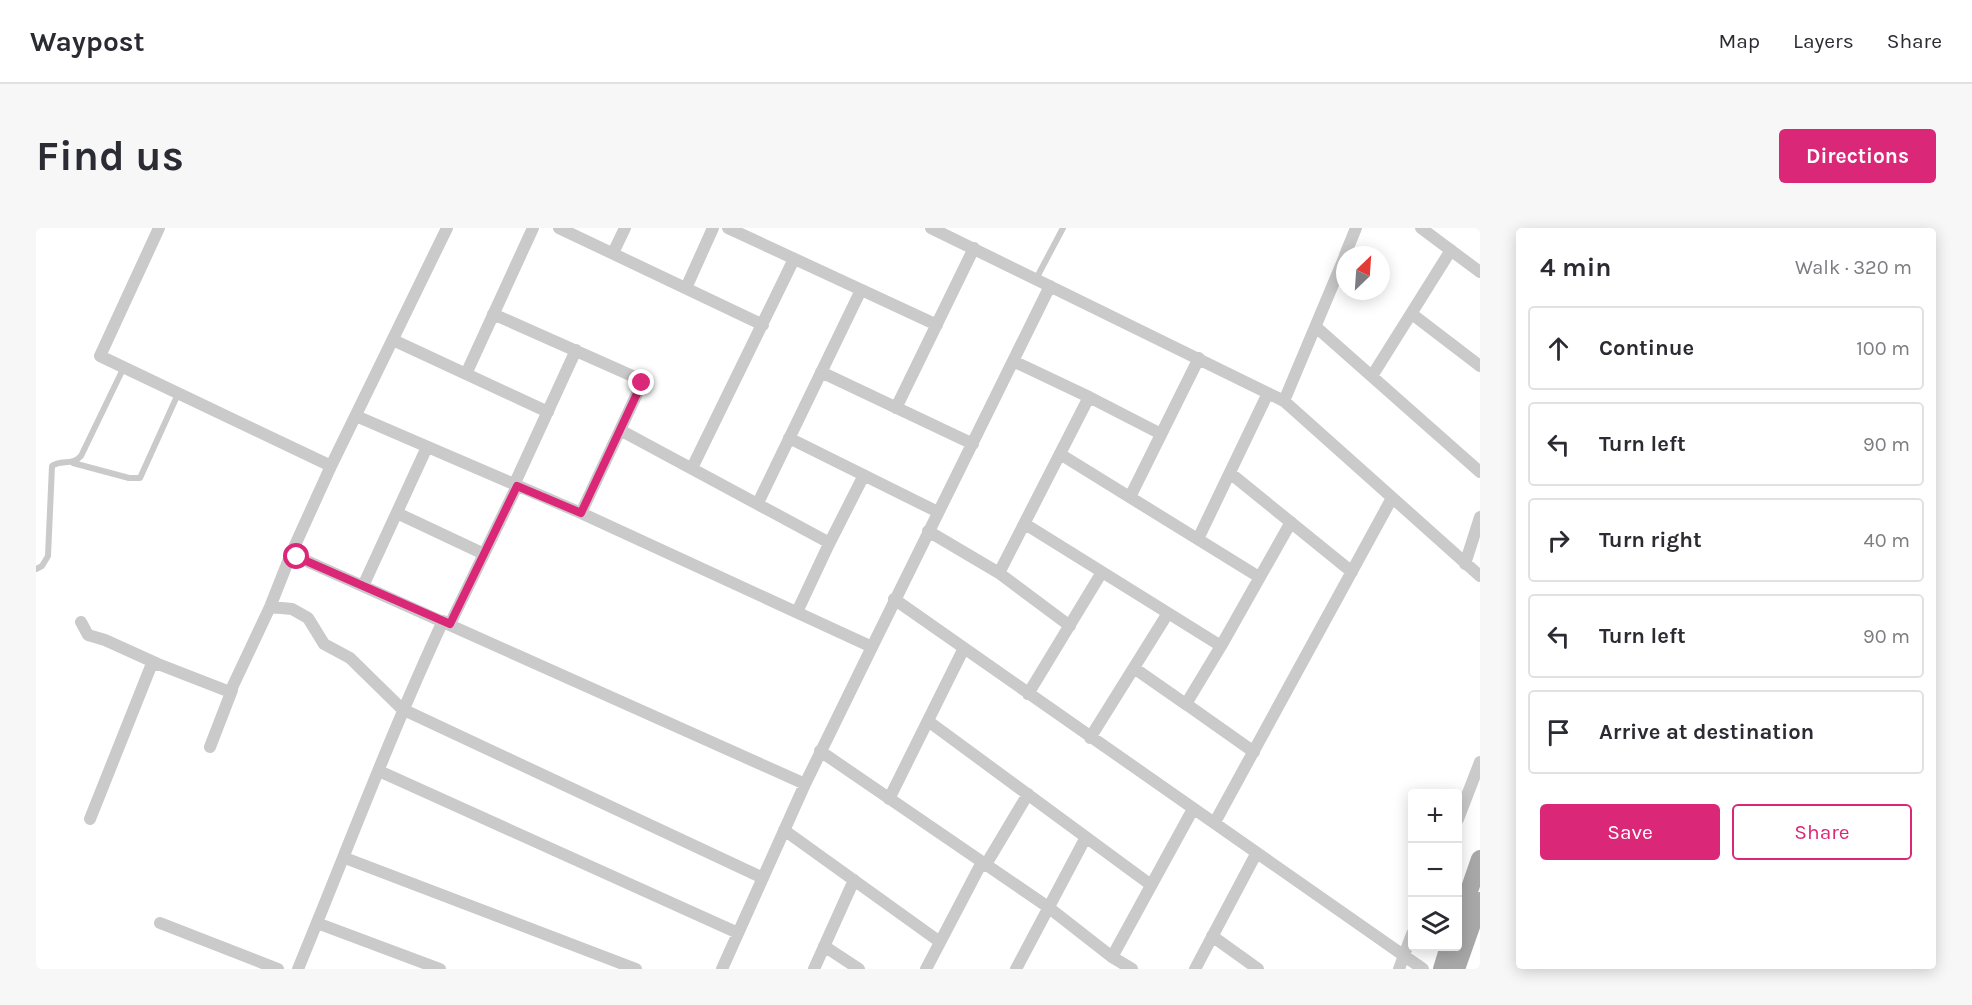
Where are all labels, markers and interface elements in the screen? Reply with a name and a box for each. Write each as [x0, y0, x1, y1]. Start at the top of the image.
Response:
text: Waypost [30, 25, 145, 58]
text: Map [1718, 29, 1760, 53]
text: Layers [1793, 29, 1854, 53]
text: Share [1887, 29, 1942, 53]
button: Directions [1779, 129, 1936, 183]
text: Find us [36, 131, 184, 181]
north arrow [1336, 246, 1390, 300]
text: 4 min [1540, 252, 1611, 283]
text: Walk · 320 m [1795, 256, 1912, 279]
icon: ahead [1542, 332, 1575, 365]
text: Continue [1599, 335, 1694, 361]
text: 100 m [1856, 337, 1910, 360]
route end [628, 369, 654, 395]
icon: left [1542, 428, 1575, 461]
text: Turn left [1599, 431, 1686, 457]
text: 90 m [1863, 433, 1910, 456]
icon: right [1542, 524, 1575, 557]
text: Turn right [1599, 527, 1702, 553]
text: 40 m [1864, 529, 1910, 552]
route start [283, 543, 309, 569]
icon: left [1542, 620, 1575, 653]
text: Turn left [1599, 623, 1686, 649]
text: 90 m [1863, 625, 1910, 648]
icon: arrive [1542, 716, 1575, 749]
text: Arrive at destination [1599, 719, 1814, 745]
map controls [1408, 789, 1462, 951]
button: + [1408, 789, 1462, 843]
button: Save [1540, 804, 1720, 860]
button: Share [1732, 804, 1912, 860]
button: − [1408, 843, 1462, 897]
button: layers [1408, 897, 1462, 951]

